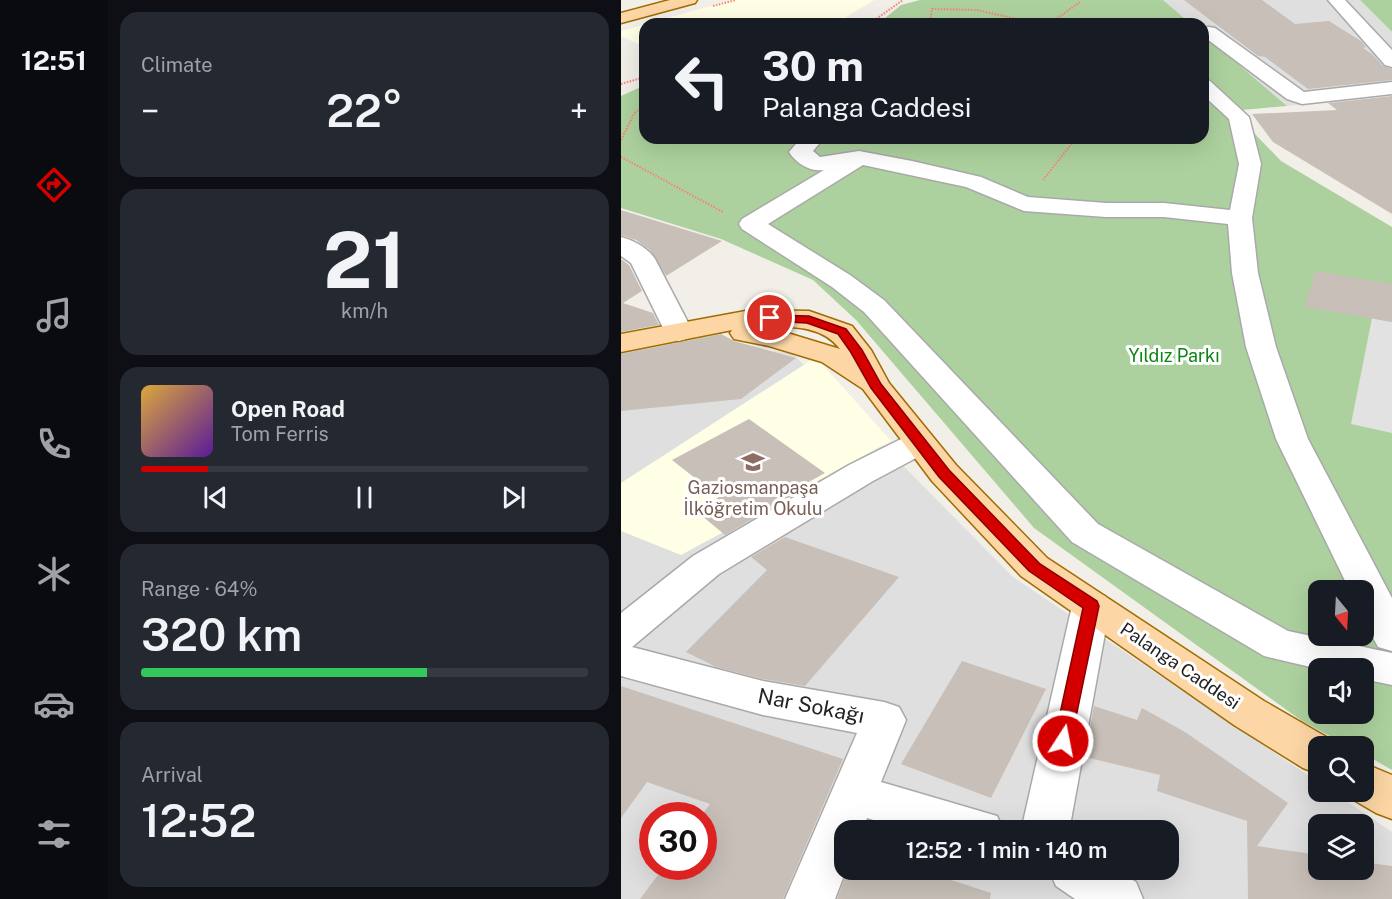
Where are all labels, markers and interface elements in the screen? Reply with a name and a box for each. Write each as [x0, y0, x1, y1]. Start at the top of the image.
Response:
text: 30 m [762, 41, 864, 90]
icon: left [663, 42, 741, 120]
text: 12:51 [21, 44, 87, 76]
text: Climate [141, 53, 213, 77]
text: 22° [326, 84, 403, 137]
text: Palanga Caddesi [762, 91, 971, 123]
text: − [141, 92, 159, 130]
text: + [570, 92, 588, 130]
icon: directions [33, 164, 75, 206]
text: 21 [323, 214, 406, 306]
pin [744, 292, 795, 343]
icon: music [33, 294, 75, 336]
text: km/h [341, 299, 388, 323]
icon: arrive [753, 301, 786, 334]
park label: Yıldız Parkı [1128, 345, 1220, 366]
text: Open Road [231, 396, 345, 422]
text: Tom Ferris [231, 422, 329, 446]
icon: phone [33, 423, 75, 465]
school or university icon: Gaziosmanpaşa İlköğretim Okulu [740, 449, 766, 475]
place label: Gaziosmanpaşa İlköğretim Okulu [684, 477, 822, 519]
icon: previous [199, 481, 232, 514]
icon: pause [348, 481, 381, 514]
icon: next [497, 481, 530, 514]
icon: climate [33, 553, 75, 595]
text: Range · 64% [141, 577, 258, 601]
north arrow [1308, 580, 1374, 646]
map controls [1308, 580, 1374, 880]
text: 320 km [141, 608, 302, 661]
street label: Palanga Caddesi [1117, 618, 1244, 713]
button: sound [1308, 658, 1374, 724]
icon: car [33, 683, 75, 725]
street label: Nar Sokağı [756, 683, 866, 728]
position arrow [1031, 709, 1095, 773]
button: search [1308, 736, 1374, 802]
text: Arrival [141, 763, 203, 787]
text: 12:52 [141, 794, 256, 847]
speed limit sign: 30 [639, 802, 717, 880]
icon: filters [33, 813, 75, 855]
button: layers [1308, 814, 1374, 880]
text: 12:52 · 1 min · 140 m [906, 837, 1107, 863]

